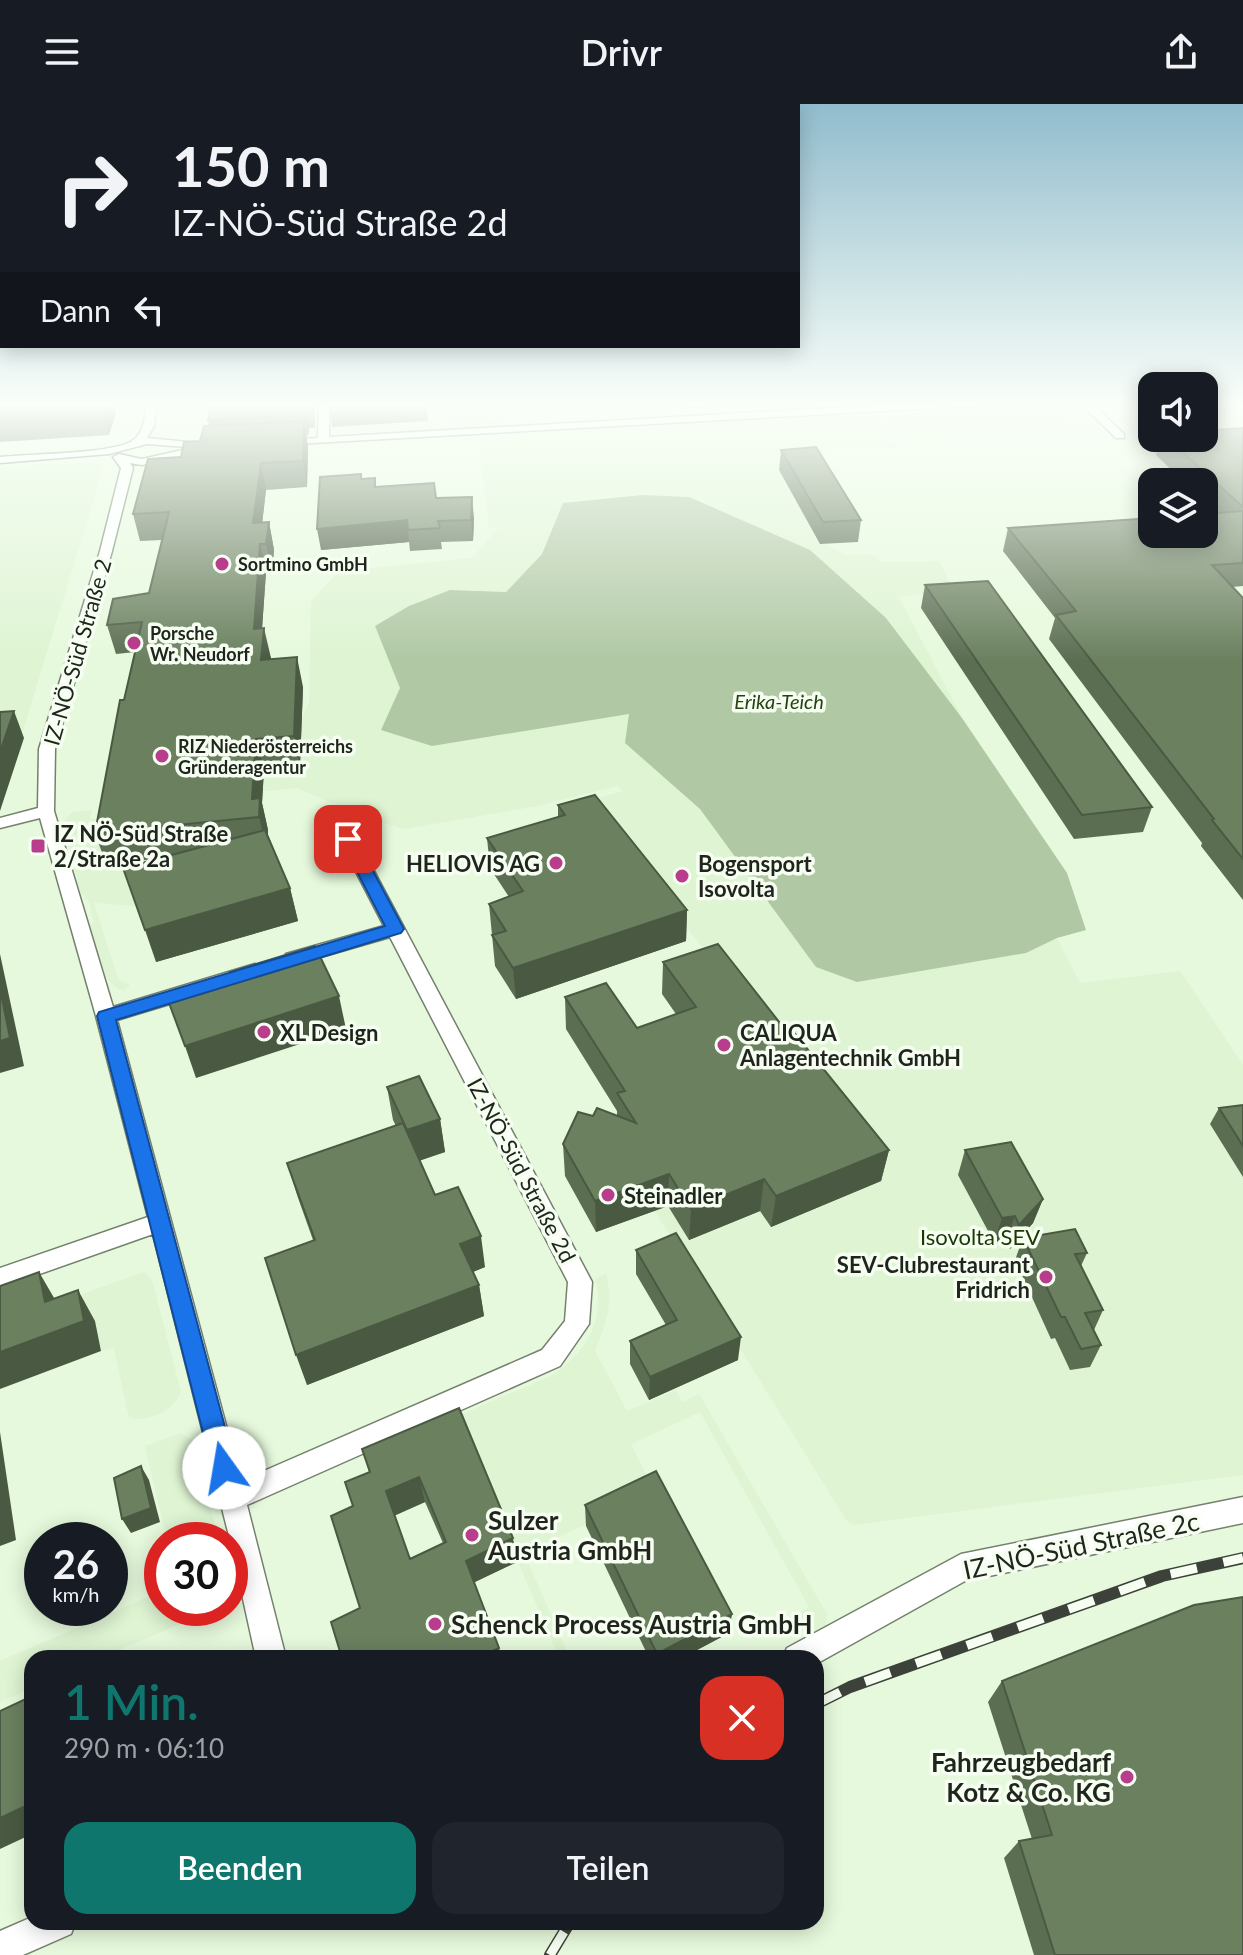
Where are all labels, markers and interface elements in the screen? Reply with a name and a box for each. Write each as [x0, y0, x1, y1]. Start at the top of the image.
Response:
icon: menu [40, 30, 84, 74]
text: Drivr [581, 30, 662, 74]
icon: share [1159, 30, 1203, 74]
text: 150 m [172, 132, 330, 199]
icon: right [40, 136, 144, 240]
text: IZ-NÖ-Süd Straße 2d [172, 200, 508, 244]
icon: left [127, 288, 171, 332]
text: Dann [40, 292, 111, 328]
map controls [1138, 372, 1218, 548]
button: sound [1138, 372, 1218, 452]
button: layers [1138, 468, 1218, 548]
place label: Sortmino GmbH [238, 553, 368, 575]
marker: Sortmino GmbH [213, 555, 231, 573]
street label: IZ-NÖ-Süd Straße 2 [37, 556, 117, 748]
place label: Porsche Wr. Neudorf [150, 622, 250, 665]
marker: Porsche Wr. Neudorf [125, 634, 143, 652]
water label: Erika-Teich [734, 689, 824, 713]
place label: RIZ Niederösterreichs Gründeragentur [178, 735, 353, 778]
marker: RIZ Niederösterreichs Gründeragentur [153, 747, 171, 765]
pin [314, 805, 382, 873]
icon: arrive [326, 817, 370, 861]
place label: IZ NÖ-Süd Straße 2/Straße 2a [54, 820, 228, 872]
marker: IZ NÖ-Süd Straße 2/Straße 2a [29, 837, 47, 855]
place label: HELIOVIS AG [406, 850, 540, 877]
place label: Bogensport Isovolta [698, 850, 812, 902]
marker: HELIOVIS AG [547, 854, 565, 872]
marker: Bogensport Isovolta [673, 867, 691, 885]
place label: XL Design [280, 1019, 378, 1046]
place label: CALIQUA Anlagentechnik GmbH [739, 1019, 961, 1071]
marker: XL Design [255, 1023, 273, 1041]
marker: CALIQUA Anlagentechnik GmbH [715, 1036, 733, 1054]
street label: IZ-NÖ-Süd Straße 2d [462, 1073, 582, 1267]
place label: Steinadler [624, 1182, 723, 1209]
marker: Steinadler [599, 1186, 617, 1204]
park label: Isovolta SEV [920, 1223, 1040, 1250]
place label: SEV-Clubrestaurant Fridrich [837, 1251, 1031, 1303]
marker: SEV-Clubrestaurant Fridrich [1037, 1268, 1055, 1286]
position arrow [182, 1426, 266, 1510]
place label: Sulzer Austria GmbH [487, 1504, 652, 1566]
street label: IZ-NÖ-Süd Straße 2c [960, 1504, 1202, 1586]
speed limit sign: 30 [144, 1522, 248, 1626]
marker: Sulzer Austria GmbH [463, 1526, 481, 1544]
text: 26 [53, 1540, 99, 1588]
text: km/h [53, 1582, 99, 1606]
place label: Schenck Process Austria GmbH [451, 1608, 813, 1640]
marker: Schenck Process Austria GmbH [426, 1615, 444, 1633]
text: 1 Min. [64, 1673, 199, 1730]
button: close [700, 1676, 784, 1760]
text: 290 m · 06:10 [64, 1732, 224, 1764]
place label: Fahrzeugbedarf Kotz & Co. KG [931, 1746, 1112, 1808]
marker: Fahrzeugbedarf Kotz & Co. KG [1118, 1768, 1136, 1786]
button: Beenden [64, 1822, 416, 1914]
button: Teilen [432, 1822, 784, 1914]

